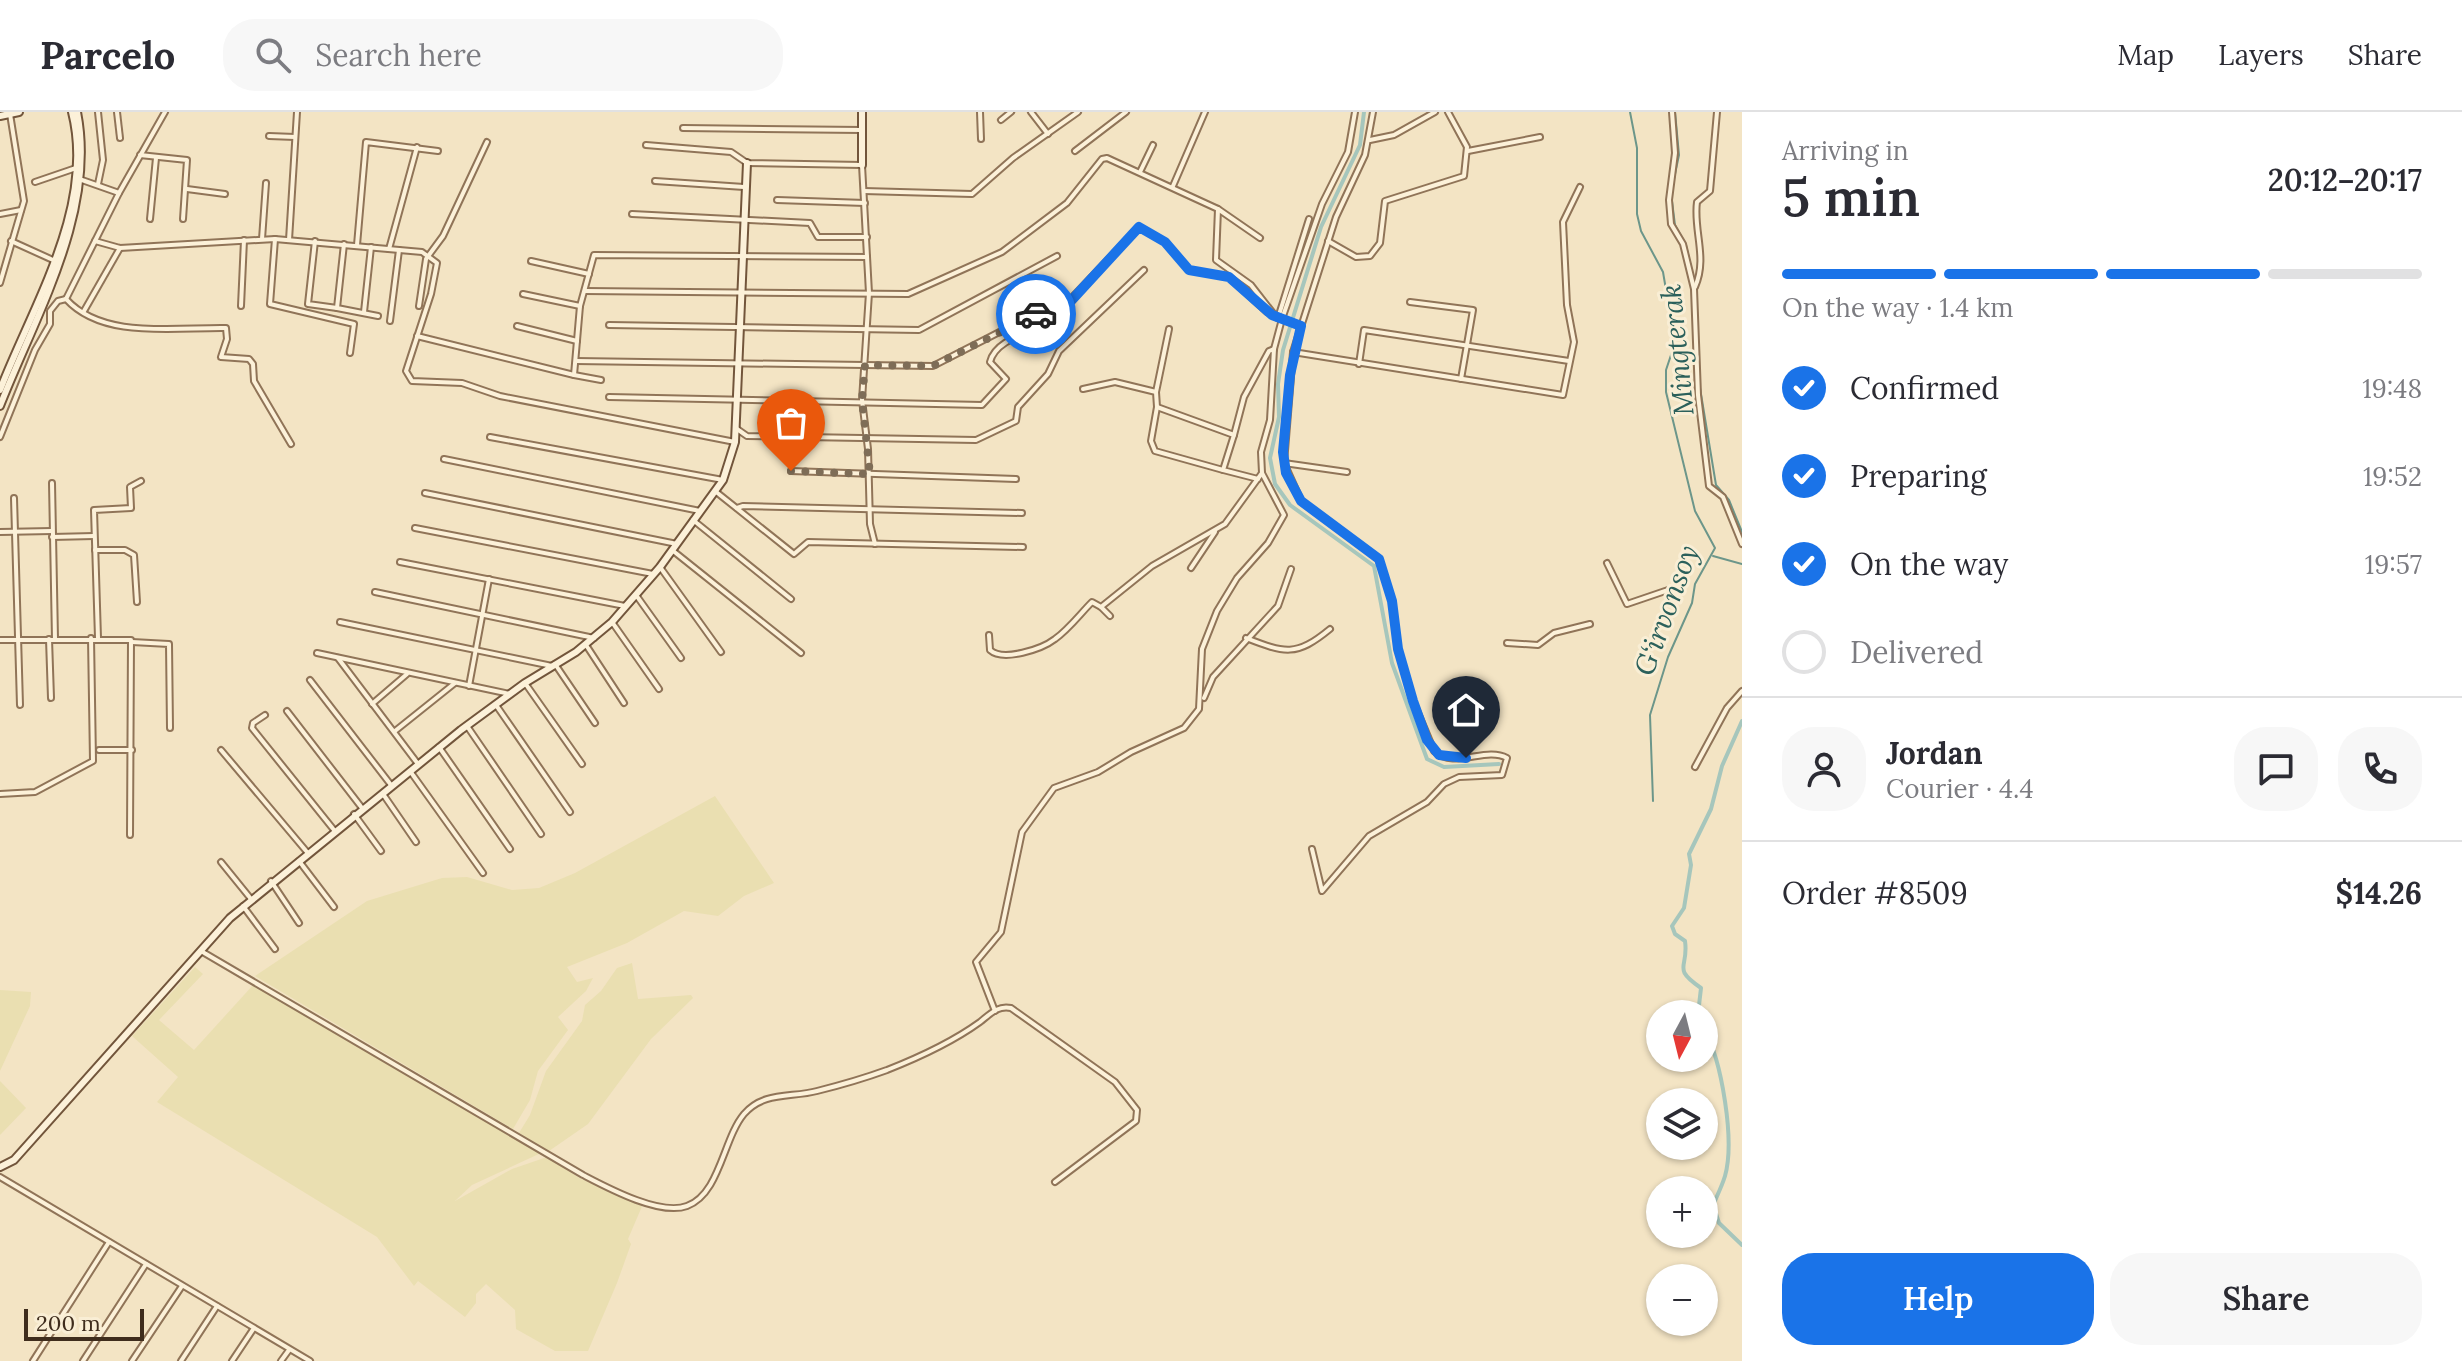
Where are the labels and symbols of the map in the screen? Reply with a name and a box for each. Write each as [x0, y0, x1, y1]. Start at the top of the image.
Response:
courier [996, 274, 1076, 354]
water label: Mingterak [1652, 282, 1702, 418]
pin [757, 389, 825, 471]
water label: G‘irvonsoy [1626, 540, 1706, 680]
pin [1432, 676, 1500, 758]
north arrow [1646, 1000, 1718, 1072]
scale bar [24, 1305, 144, 1341]

